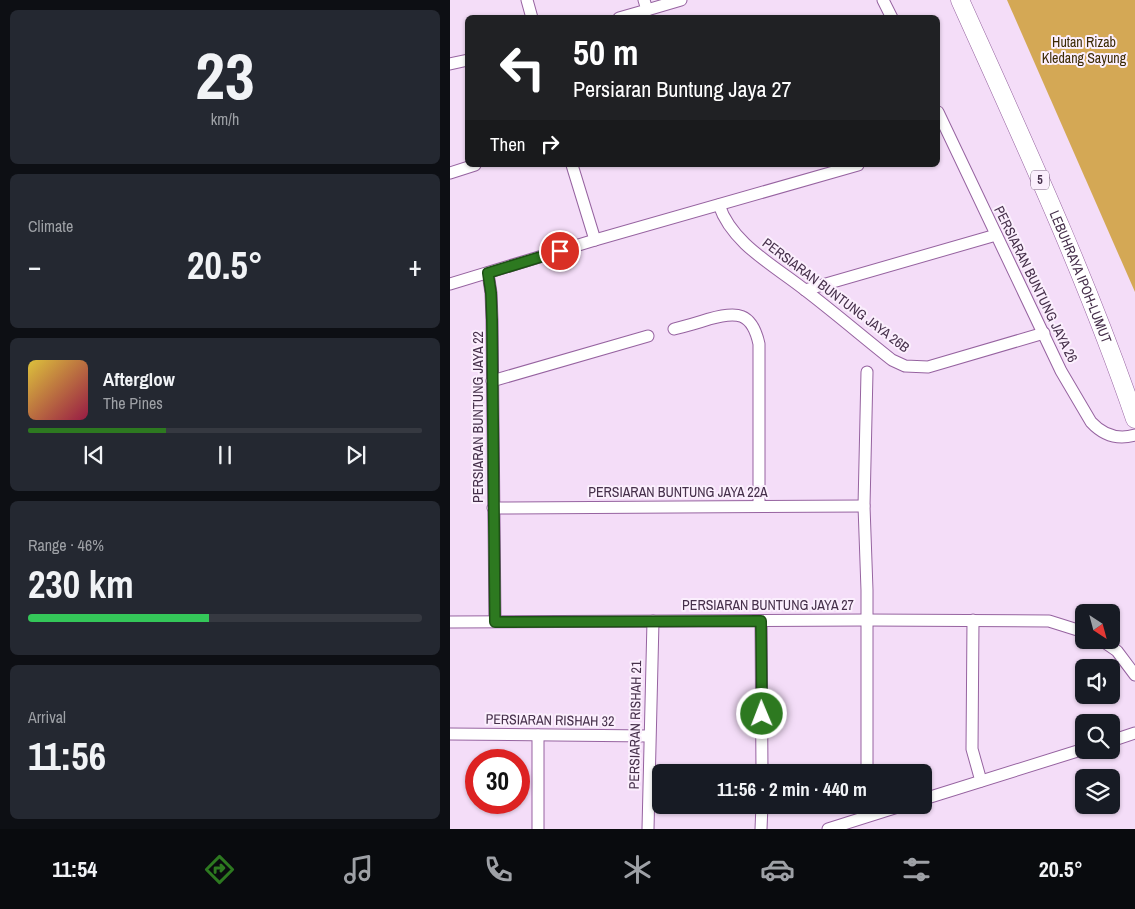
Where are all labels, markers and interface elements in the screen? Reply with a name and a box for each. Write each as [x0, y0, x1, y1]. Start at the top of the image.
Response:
text: 50 m [573, 29, 638, 76]
text: 23 [195, 32, 255, 119]
park label: Hutan Rizab Kledang Sayung [1042, 33, 1127, 67]
icon: left [490, 35, 555, 100]
text: Persiaran Buntung Jaya 27 [573, 74, 792, 104]
text: km/h [211, 108, 239, 130]
icon: right [536, 130, 564, 158]
text: Then [490, 131, 526, 157]
road number: 5 [1031, 170, 1049, 190]
street label: PERSIARAN BUNTUNG JAYA 26 [990, 203, 1082, 365]
street label: LEBUHRAYA IPOH-LUMUT [1046, 208, 1116, 346]
text: Climate [28, 215, 73, 237]
pin [539, 230, 581, 272]
street label: PERSIARAN BUNTUNG JAYA 26B [759, 234, 913, 356]
icon: arrive [546, 237, 574, 265]
text: 20.5° [187, 240, 263, 291]
text: − [28, 247, 41, 285]
text: + [409, 247, 422, 285]
street label: PERSIARAN BUNTUNG JAYA 22 [469, 331, 487, 503]
text: Afterglow [103, 366, 175, 392]
text: The Pines [103, 392, 163, 414]
icon: previous [80, 441, 108, 469]
icon: pause [211, 441, 239, 469]
icon: next [342, 441, 370, 469]
street label: PERSIARAN BUNTUNG JAYA 22A [588, 483, 768, 501]
text: Range · 46% [28, 534, 104, 556]
text: 230 km [28, 559, 134, 610]
street label: PERSIARAN BUNTUNG JAYA 27 [682, 596, 854, 614]
north arrow [1075, 604, 1120, 649]
map controls [1075, 604, 1120, 814]
button: sound [1075, 659, 1120, 704]
street label: PERSIARAN RISHAH 21 [625, 660, 645, 790]
position arrow [735, 687, 787, 739]
text: Arrival [28, 706, 66, 728]
street label: PERSIARAN RISHAH 32 [485, 710, 615, 730]
button: search [1075, 714, 1120, 759]
text: 11:56 [28, 731, 106, 782]
speed limit sign: 30 [465, 749, 530, 814]
button: layers [1075, 769, 1120, 814]
text: 11:56 · 2 min · 440 m [717, 776, 867, 802]
icon: directions [202, 852, 237, 887]
icon: music [341, 852, 376, 887]
icon: phone [481, 852, 516, 887]
icon: climate [620, 852, 655, 887]
icon: car [760, 852, 795, 887]
icon: filters [899, 852, 934, 887]
text: 11:54 [52, 854, 97, 884]
text: 20.5° [1039, 854, 1083, 884]

